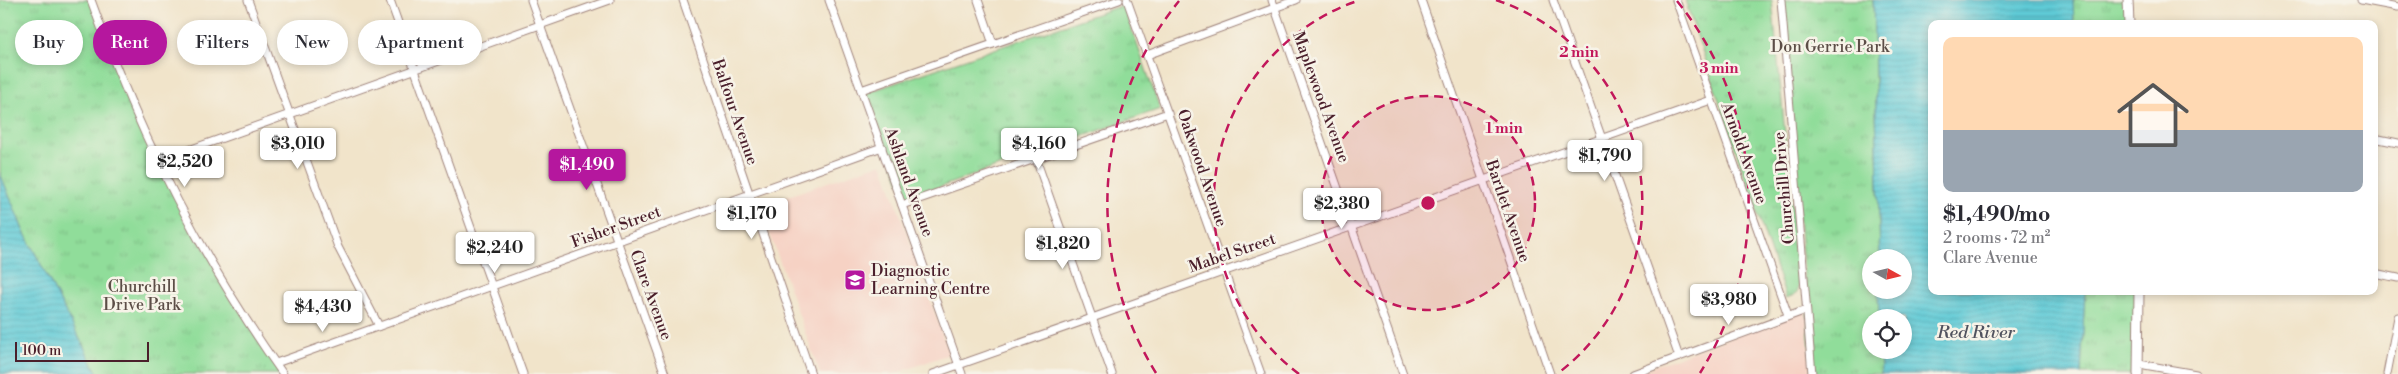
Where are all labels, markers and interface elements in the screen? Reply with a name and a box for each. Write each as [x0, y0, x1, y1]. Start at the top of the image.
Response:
chip: Buy [15, 20, 83, 65]
chip: Rent [93, 20, 167, 65]
chip: Filters [177, 20, 267, 65]
chip: New [277, 20, 348, 65]
chip: Apartment [358, 20, 482, 65]
street label: Maplewood Avenue [1288, 29, 1354, 165]
park label: Don Gerrie Park [1771, 37, 1891, 57]
text: 2 min [1559, 43, 1599, 62]
street label: Balfour Avenue [707, 56, 762, 168]
text: 3 min [1699, 59, 1739, 78]
icon: home [2108, 70, 2198, 160]
street label: Arnold Avenue [1716, 99, 1772, 206]
street label: Oakwood Avenue [1173, 107, 1231, 229]
text: 1 min [1485, 119, 1523, 138]
street label: Ashland Avenue [880, 124, 938, 239]
pin: $3,010 [257, 128, 339, 170]
pin: $4,160 [998, 128, 1080, 170]
street label: Churchill Drive [1769, 131, 1799, 245]
text: $3,010 [271, 134, 325, 154]
text: $4,160 [1012, 134, 1066, 154]
pin: $1,790 [1564, 140, 1646, 182]
pin: $2,520 [144, 146, 226, 188]
text: $1,790 [1578, 146, 1632, 166]
pin: $1,490 [546, 148, 628, 191]
text: $2,520 [157, 152, 213, 172]
text: $1,490 [560, 155, 614, 175]
street label: Bartlet Avenue [1481, 156, 1535, 265]
pin: $2,380 [1301, 188, 1383, 230]
text: $2,380 [1314, 194, 1370, 214]
centre of rings [1419, 194, 1437, 212]
pin: $1,170 [711, 198, 793, 240]
street label: Fisher Street [568, 201, 664, 252]
text: $1,490/mo [1943, 202, 2050, 228]
text: $1,170 [727, 204, 777, 224]
pin: $1,820 [1022, 228, 1104, 270]
text: 2 rooms · 72 m² [1943, 228, 2050, 248]
street label: Mabel Street [1186, 229, 1279, 277]
pin: $2,240 [454, 232, 536, 274]
text: $1,820 [1036, 234, 1090, 254]
text: $2,240 [467, 238, 523, 258]
street label: Clare Avenue [625, 247, 677, 343]
text: Clare Avenue [1943, 248, 2038, 268]
north arrow [1862, 249, 1912, 299]
map controls [1862, 249, 1912, 359]
place label: Diagnostic Learning Centre [871, 261, 990, 299]
school or university icon: Diagnostic Learning Centre [843, 268, 867, 292]
park label: Churchill Drive Park [103, 277, 182, 315]
pin: $3,980 [1688, 284, 1770, 326]
pin: $4,430 [282, 290, 364, 333]
text: $3,980 [1701, 290, 1757, 310]
text: $4,430 [294, 297, 352, 317]
button: locate [1862, 309, 1912, 359]
water label: Red River [1936, 321, 2015, 344]
scale bar [15, 339, 149, 362]
text: 100 m [22, 342, 61, 360]

